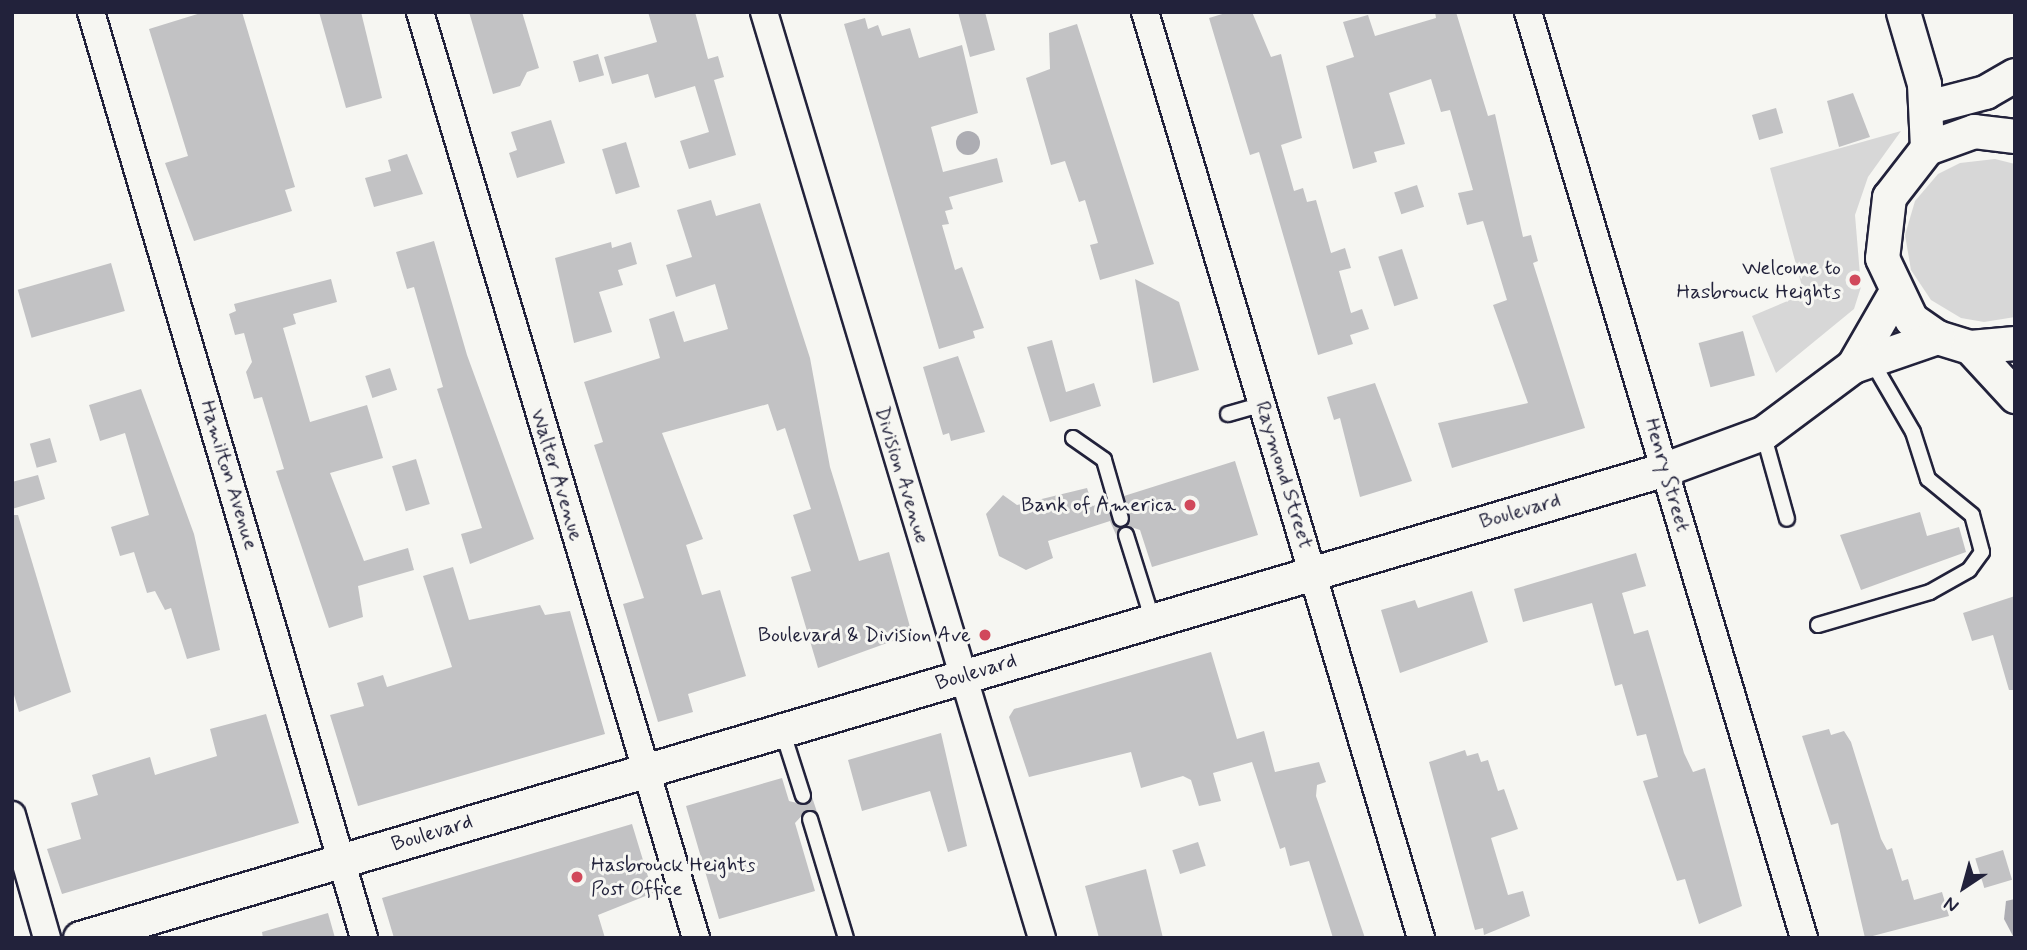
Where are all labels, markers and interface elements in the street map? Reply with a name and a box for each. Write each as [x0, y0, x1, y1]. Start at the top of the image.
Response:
place label: Welcome to Hasbrouck Heights [1677, 255, 1841, 305]
marker: Welcome to Hasbrouck Heights [1847, 272, 1863, 288]
street label: Hamilton Avenue [194, 397, 264, 553]
street label: Raymond Street [1250, 399, 1318, 551]
street label: Division Avenue [870, 405, 934, 545]
street label: Walter Avenue [525, 407, 589, 543]
street label: Henry Street [1638, 413, 1696, 537]
street label: Boulevard [1476, 487, 1564, 535]
place label: Bank of America [1028, 492, 1176, 518]
marker: Bank of America [1182, 497, 1198, 513]
place label: Boulevard & Division Ave [760, 622, 971, 648]
marker: Boulevard & Division Ave [977, 627, 993, 643]
street label: Boulevard [932, 648, 1020, 696]
street label: Boulevard [388, 809, 476, 857]
place label: Hasbrouck Heights Post Office [591, 852, 755, 902]
north arrow [1929, 852, 1999, 922]
marker: Hasbrouck Heights Post Office [569, 869, 585, 885]
text: N [1939, 891, 1964, 918]

